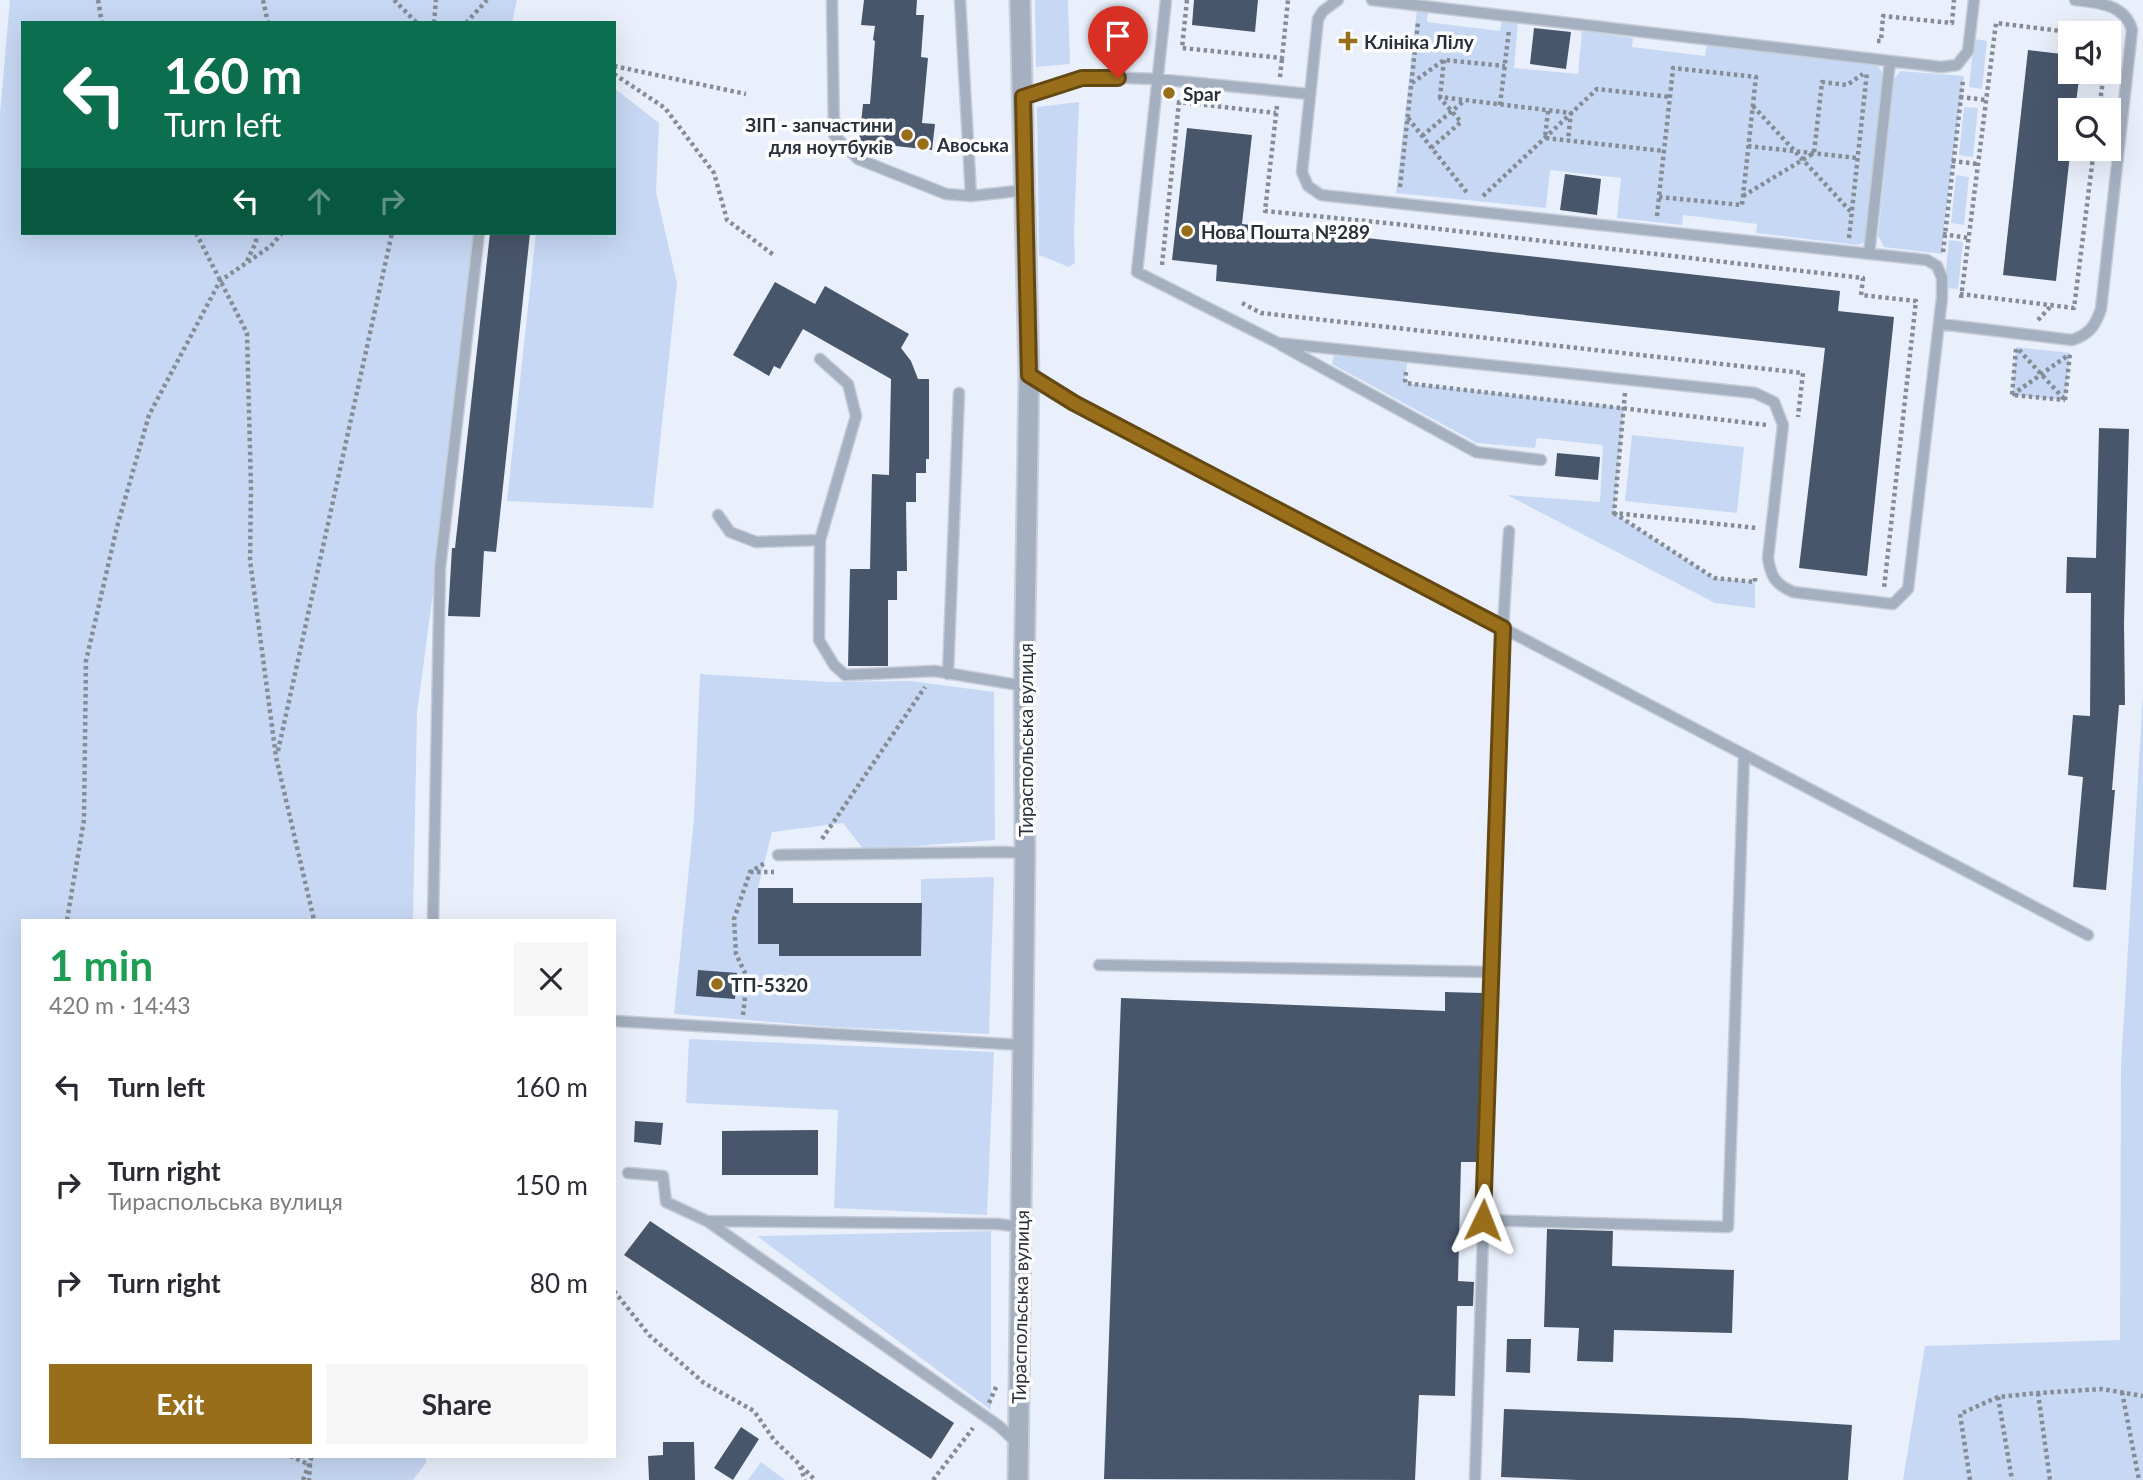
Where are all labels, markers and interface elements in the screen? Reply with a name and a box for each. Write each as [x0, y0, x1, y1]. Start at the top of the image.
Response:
pin [1088, 6, 1148, 78]
icon: arrive [1099, 17, 1137, 55]
map controls [2058, 21, 2121, 161]
button: sound [2058, 21, 2121, 84]
place label: Клініка Лілу [1364, 30, 1475, 53]
marker: Клініка Лілу [1338, 31, 1358, 51]
text: 160 m [164, 46, 302, 104]
icon: left [49, 49, 140, 140]
place label: Spar [1183, 82, 1222, 105]
marker: Spar [1161, 85, 1177, 101]
button: search [2058, 98, 2121, 161]
text: Turn left [164, 105, 281, 144]
place label: ЗІП - запчастини для ноутбуків [745, 113, 893, 158]
marker: ЗІП - запчастини для ноутбуків [899, 127, 915, 143]
place label: Авоська [936, 133, 1009, 156]
marker: Авоська [915, 136, 931, 152]
icon: left [227, 182, 265, 220]
icon: ahead [300, 182, 338, 220]
icon: right [373, 182, 411, 220]
place label: Нова Пошта №289 [1201, 220, 1370, 243]
marker: Нова Пошта №289 [1179, 223, 1195, 239]
street label: Тираспольська вулиця [1014, 643, 1037, 837]
text: 1 min [49, 940, 153, 990]
button: close [514, 942, 588, 1016]
place label: ТП-5320 [731, 973, 808, 996]
marker: ТП-5320 [709, 976, 725, 992]
text: 420 m · 14:43 [49, 991, 191, 1019]
icon: left [49, 1068, 87, 1106]
text: Turn left [108, 1071, 205, 1103]
text: 160 m [515, 1071, 588, 1103]
text: Turn right [108, 1155, 221, 1187]
icon: right [49, 1166, 87, 1204]
text: 150 m [515, 1169, 588, 1201]
position arrow [1446, 1183, 1520, 1257]
text: Тираспольська вулиця [108, 1187, 343, 1215]
street label: Тираспольська вулиця [1007, 1210, 1033, 1404]
icon: right [49, 1264, 87, 1302]
text: Turn right [108, 1267, 221, 1299]
text: 80 m [530, 1267, 588, 1299]
button: Exit [49, 1364, 312, 1444]
button: Share [326, 1364, 588, 1444]

